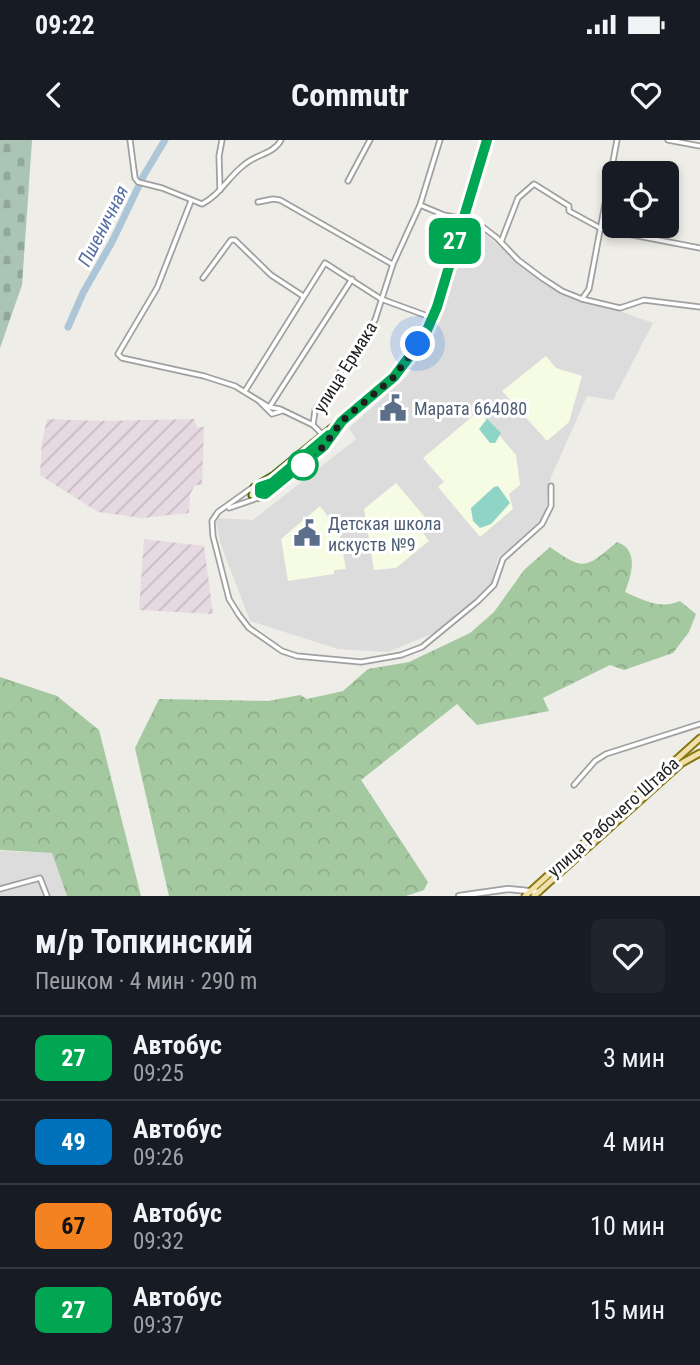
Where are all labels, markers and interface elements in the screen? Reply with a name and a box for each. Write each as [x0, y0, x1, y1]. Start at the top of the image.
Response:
text: 09:22 [35, 10, 95, 40]
icon: back [35, 76, 73, 114]
text: Commutr [291, 76, 409, 114]
icon: heart [627, 76, 665, 114]
map controls [602, 161, 679, 238]
button: locate [602, 161, 679, 238]
water label: Пшеничная [73, 182, 133, 270]
line badge: 27 [424, 218, 486, 264]
text: 27 [443, 227, 467, 255]
street label: улица Ермака [309, 318, 381, 416]
your location [400, 326, 435, 361]
public building icon: Марата 664080 [378, 393, 408, 423]
place label: Марата 664080 [414, 398, 527, 419]
unlabelled marker [288, 450, 318, 480]
place label: Детская школа искуств №9 [328, 513, 441, 555]
public building icon: Детская школа искуств №9 [292, 518, 322, 548]
street label: улица Рабочего Штаба [543, 753, 683, 881]
button: heart [591, 919, 665, 993]
text: м/р Топкинский [35, 922, 253, 961]
text: Пешком · 4 мин · 290 m [35, 968, 257, 995]
text: Автобус [133, 1030, 222, 1060]
text: 3 мин [603, 1043, 665, 1073]
text: 27 [61, 1044, 86, 1072]
text: 09:25 [133, 1060, 184, 1087]
text: Автобус [133, 1114, 222, 1144]
text: 4 мин [603, 1127, 665, 1157]
text: 49 [61, 1128, 86, 1156]
text: 09:26 [133, 1144, 184, 1171]
text: Автобус [133, 1198, 222, 1228]
text: 10 мин [590, 1211, 665, 1241]
text: 67 [61, 1212, 86, 1240]
text: 09:32 [133, 1228, 184, 1255]
text: Автобус [133, 1282, 222, 1312]
text: 15 мин [590, 1295, 665, 1325]
text: 27 [61, 1296, 86, 1324]
text: 09:37 [133, 1312, 184, 1339]

